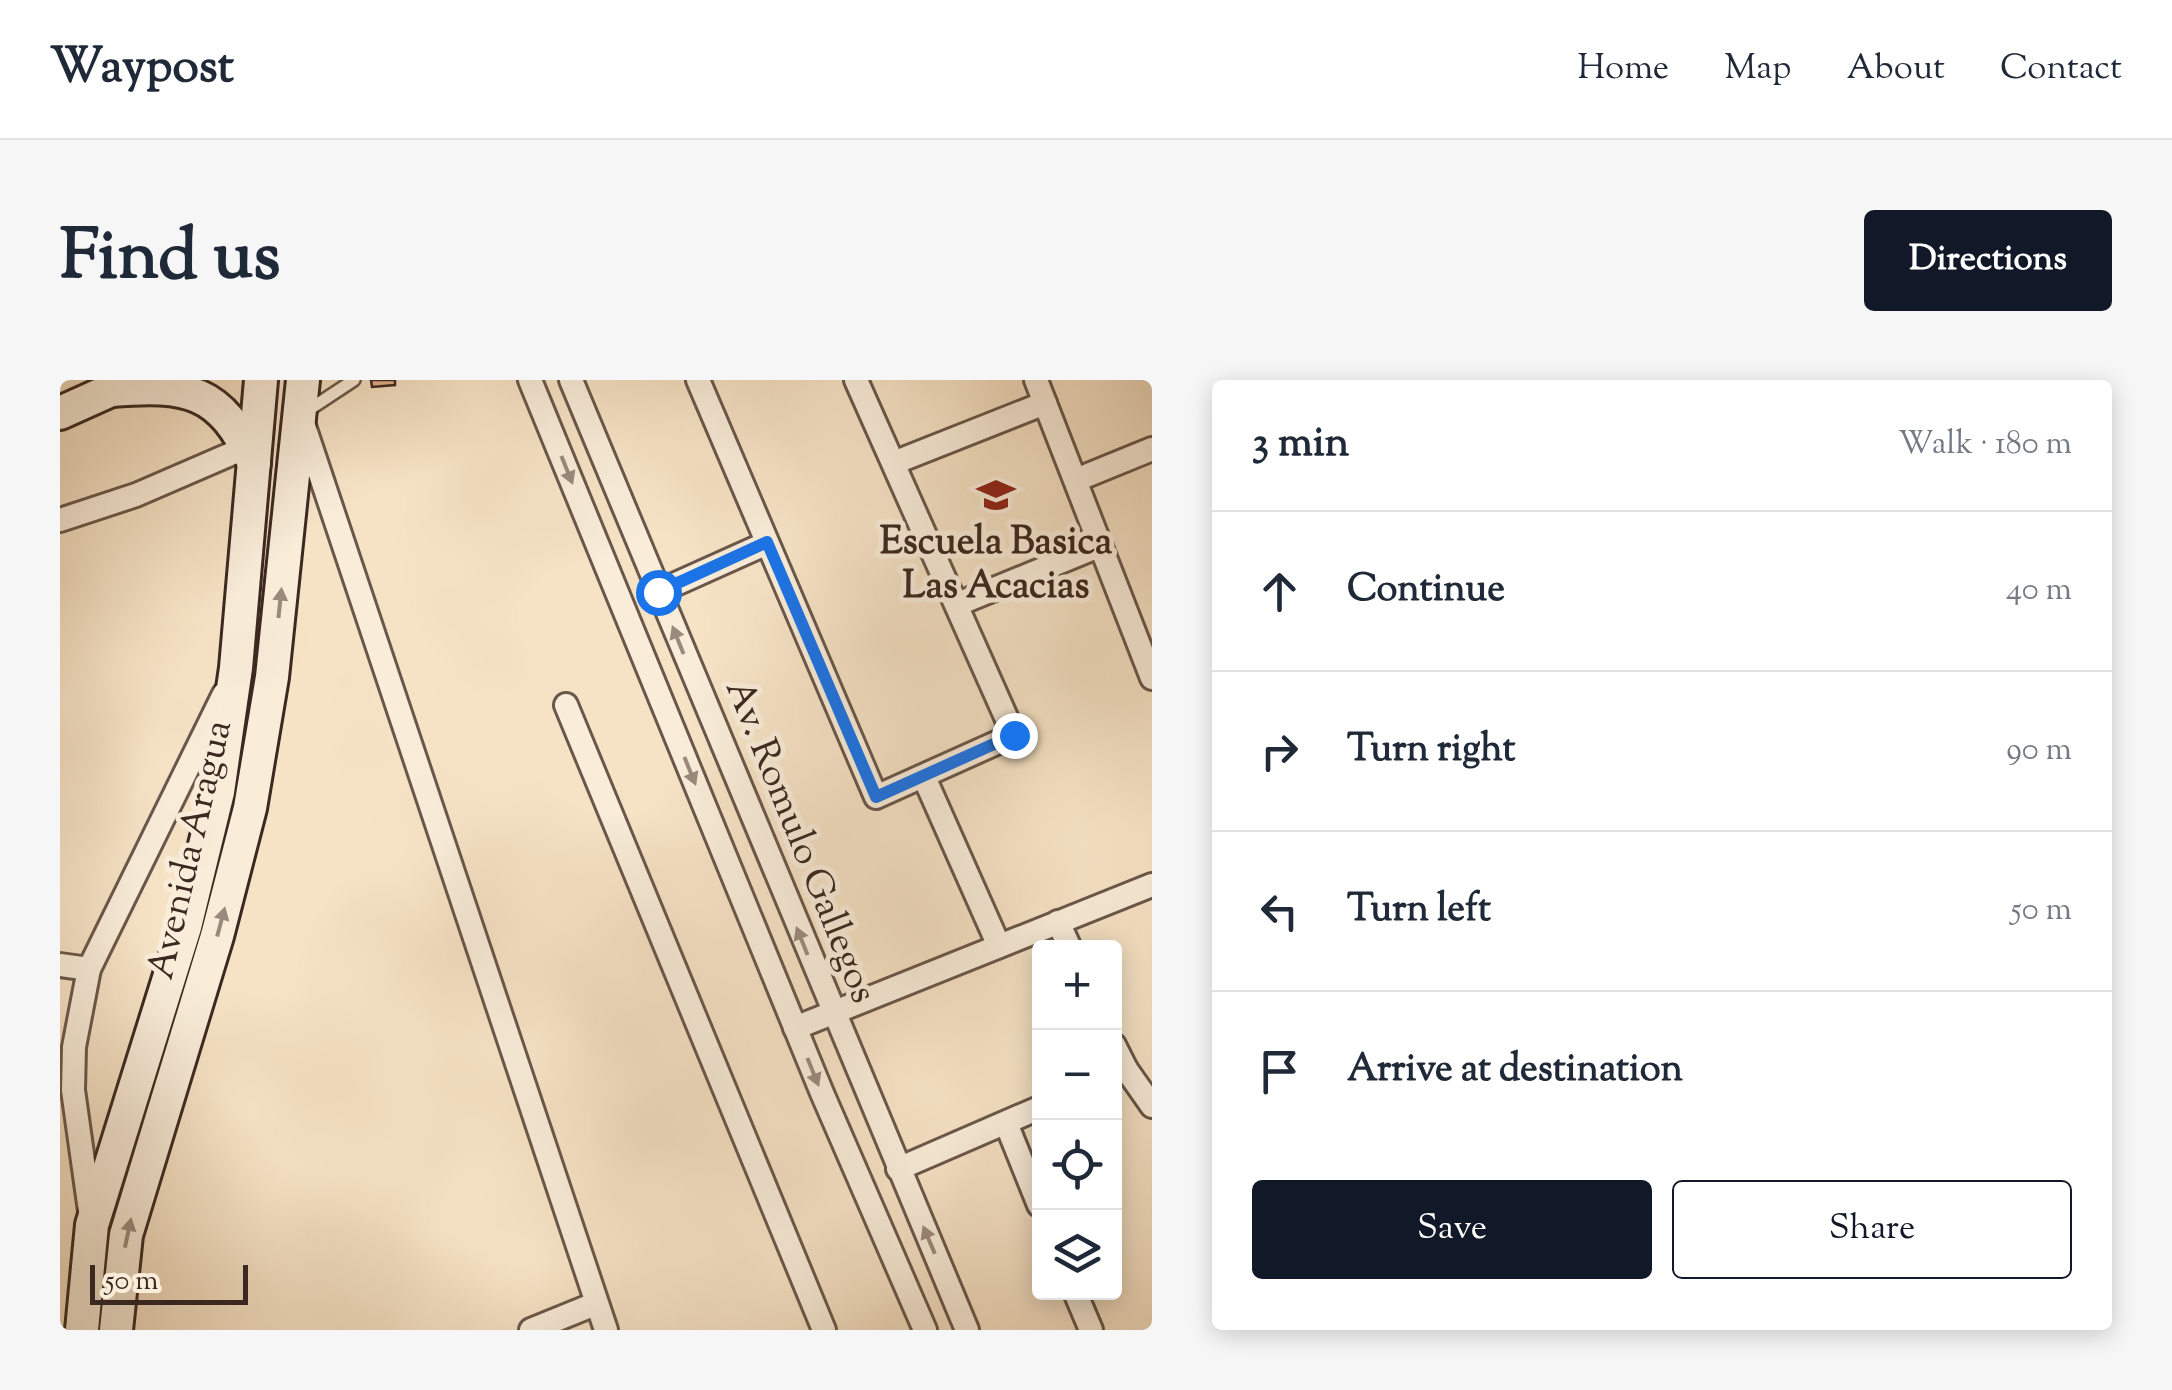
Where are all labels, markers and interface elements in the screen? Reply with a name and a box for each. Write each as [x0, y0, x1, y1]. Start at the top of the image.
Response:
text: Waypost [50, 35, 234, 104]
text: Home [1577, 44, 1669, 95]
text: Map [1724, 44, 1792, 95]
text: About [1847, 44, 1945, 95]
text: Contact [2000, 44, 2122, 95]
text: Find us [60, 210, 281, 310]
button: Directions [1864, 210, 2112, 311]
text: 3 min [1252, 415, 1349, 475]
text: Walk · 180 m [1898, 422, 2072, 468]
one-way arrow [559, 455, 575, 485]
school or university icon: Escuela Basica Las Acacias [975, 474, 1017, 516]
place label: Escuela Basica Las Acacias [880, 517, 1113, 615]
icon: ahead [1252, 564, 1307, 619]
text: Continue [1347, 564, 1505, 618]
text: 40 m [2006, 568, 2072, 614]
route start [636, 570, 682, 616]
one-way arrow [272, 587, 288, 618]
one-way arrow [670, 625, 686, 655]
street label: Av. Romulo Gallegos [709, 672, 889, 1012]
route end [992, 713, 1038, 759]
street label: Avenida Aragua [136, 715, 248, 985]
icon: right [1252, 724, 1307, 779]
text: Turn right [1347, 724, 1515, 778]
text: 90 m [2006, 728, 2072, 774]
one-way arrow [682, 756, 698, 786]
icon: left [1252, 884, 1307, 939]
text: Turn left [1347, 884, 1491, 938]
text: 50 m [2011, 888, 2072, 934]
one-way arrow [213, 906, 229, 937]
one-way arrow [794, 926, 810, 956]
map controls [1032, 940, 1122, 1300]
button: + [1032, 940, 1122, 1030]
button: − [1032, 1030, 1122, 1120]
icon: arrive [1252, 1044, 1307, 1099]
text: Arrive at destination [1347, 1044, 1683, 1098]
one-way arrow [806, 1057, 822, 1087]
button: locate [1032, 1120, 1122, 1210]
button: Save [1252, 1180, 1652, 1279]
button: Share [1672, 1180, 2072, 1279]
button: layers [1032, 1210, 1122, 1300]
one-way arrow [120, 1217, 136, 1248]
one-way arrow [921, 1225, 937, 1255]
scale bar [90, 1260, 248, 1304]
text: 50 m [105, 1262, 159, 1302]

